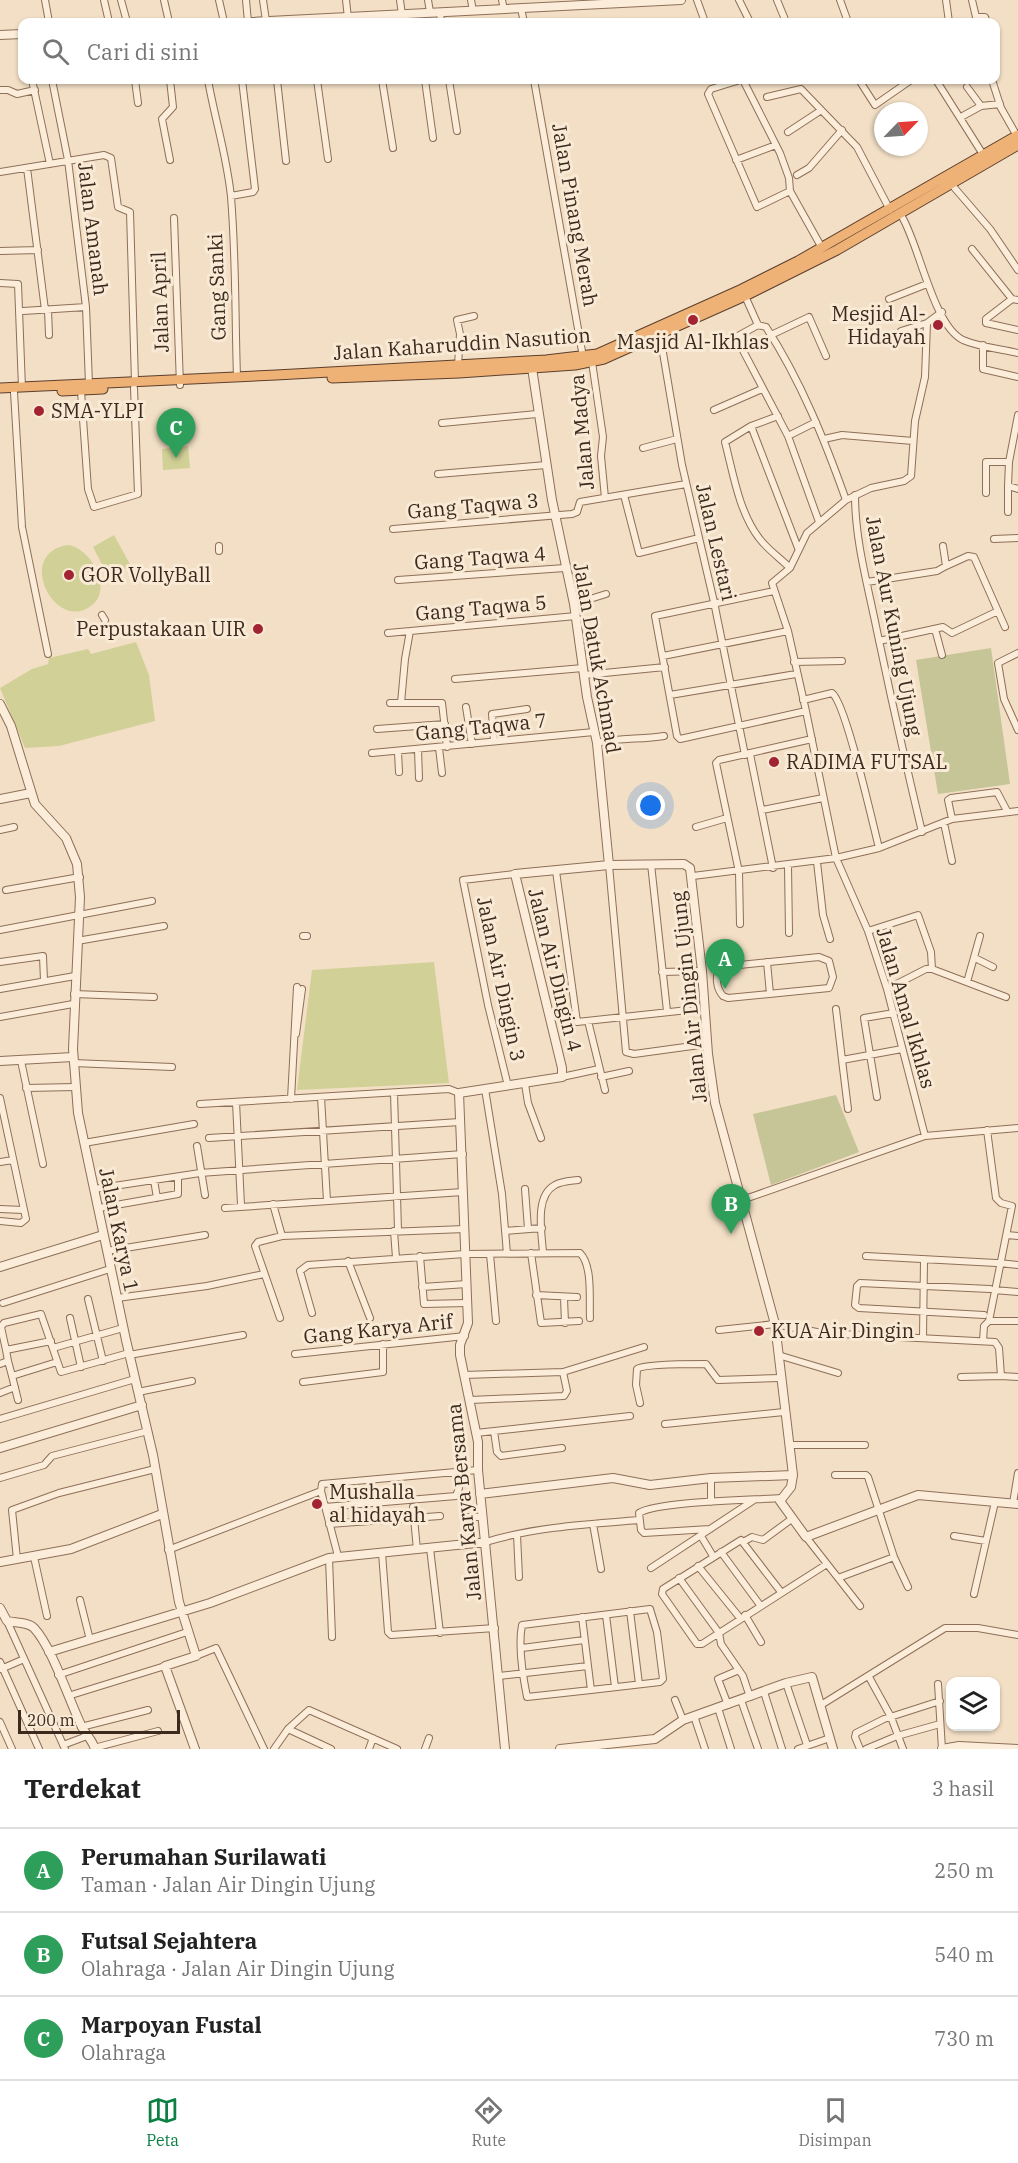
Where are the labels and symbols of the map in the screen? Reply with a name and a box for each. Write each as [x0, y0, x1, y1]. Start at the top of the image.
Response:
north arrow [874, 102, 928, 156]
street label: Jalan Pinang Merah [546, 121, 605, 309]
street label: Jalan Amanah [72, 161, 115, 297]
street label: Gang Sanki [201, 233, 232, 341]
street label: Jalan April [144, 251, 175, 353]
place label: Mesjid Al- Hidayah [832, 300, 926, 350]
marker: Masjid Al-Ikhlas [686, 313, 700, 327]
marker: Mesjid Al- Hidayah [931, 318, 945, 332]
street label: Jalan Kaharuddin Nasution [332, 321, 592, 366]
place label: Masjid Al-Ikhlas [617, 328, 769, 355]
street label: Jalan Madya [563, 373, 600, 491]
place label: SMA-YLPI [51, 397, 144, 424]
marker: SMA-YLPI [32, 404, 46, 418]
pin: C [156, 408, 195, 458]
street label: Jalan Lestari [690, 481, 743, 603]
street label: Gang Taqwa 3 [406, 486, 540, 525]
street label: Jalan Aur Kuning Ujung [860, 514, 929, 738]
street label: Gang Taqwa 4 [413, 539, 547, 576]
street label: Jalan Datuk Achmad [567, 560, 628, 756]
place label: GOR VollyBall [81, 561, 211, 588]
marker: GOR VollyBall [62, 568, 76, 582]
street label: Gang Taqwa 5 [414, 588, 548, 627]
place label: Perpustakaan UIR [76, 615, 247, 642]
marker: Perpustakaan UIR [251, 622, 265, 636]
street label: Gang Taqwa 7 [414, 706, 548, 747]
place label: RADIMA FUTSAL [786, 748, 947, 775]
marker: RADIMA FUTSAL [767, 755, 781, 769]
your location [636, 791, 665, 820]
street label: Jalan Air Dingin 4 [522, 885, 589, 1054]
street label: Jalan Air Dingin Ujung [664, 890, 713, 1104]
street label: Jalan Air Dingin 3 [471, 894, 532, 1064]
street label: Jalan Amal Ikhlas [871, 924, 942, 1092]
pin: A [706, 940, 744, 989]
street label: Jalan Karya 1 [93, 1165, 146, 1295]
pin: B [712, 1184, 750, 1234]
street label: Gang Karya Arif [302, 1307, 455, 1350]
place label: KUA Air Dingin [771, 1317, 915, 1344]
marker: KUA Air Dingin [752, 1324, 766, 1338]
street label: Jalan Karya Bersama [440, 1402, 487, 1602]
place label: Mushalla al hidayah [329, 1478, 426, 1528]
marker: Mushalla al hidayah [310, 1497, 324, 1511]
scale bar [18, 1707, 180, 1734]

